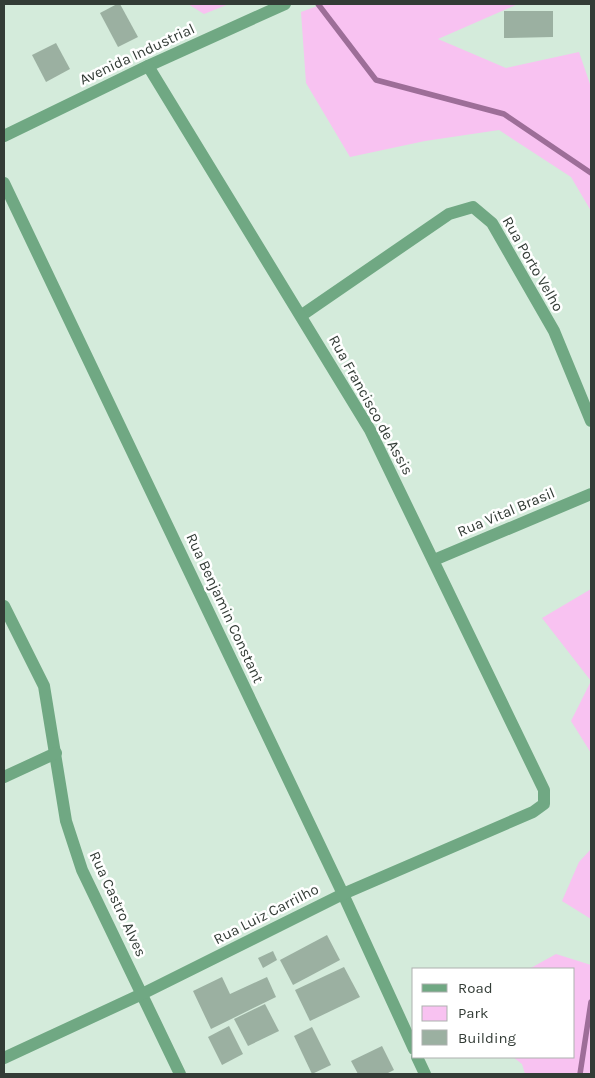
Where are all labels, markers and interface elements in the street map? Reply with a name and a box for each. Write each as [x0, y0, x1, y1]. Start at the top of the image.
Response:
street label: Avenida Industrial [77, 19, 197, 89]
street label: Rua Porto Velho [499, 213, 567, 315]
street label: Rua Francisco de Assis [325, 332, 417, 478]
street label: Rua Vital Brasil [455, 483, 557, 541]
street label: Rua Benjamin Constant [182, 530, 268, 686]
street label: Rua Castro Alves [86, 848, 150, 960]
street label: Rua Luiz Carrilho [210, 880, 322, 948]
legend [412, 968, 575, 1058]
text: Road [458, 979, 493, 997]
text: Park [458, 1004, 488, 1022]
text: Building [458, 1029, 516, 1047]

